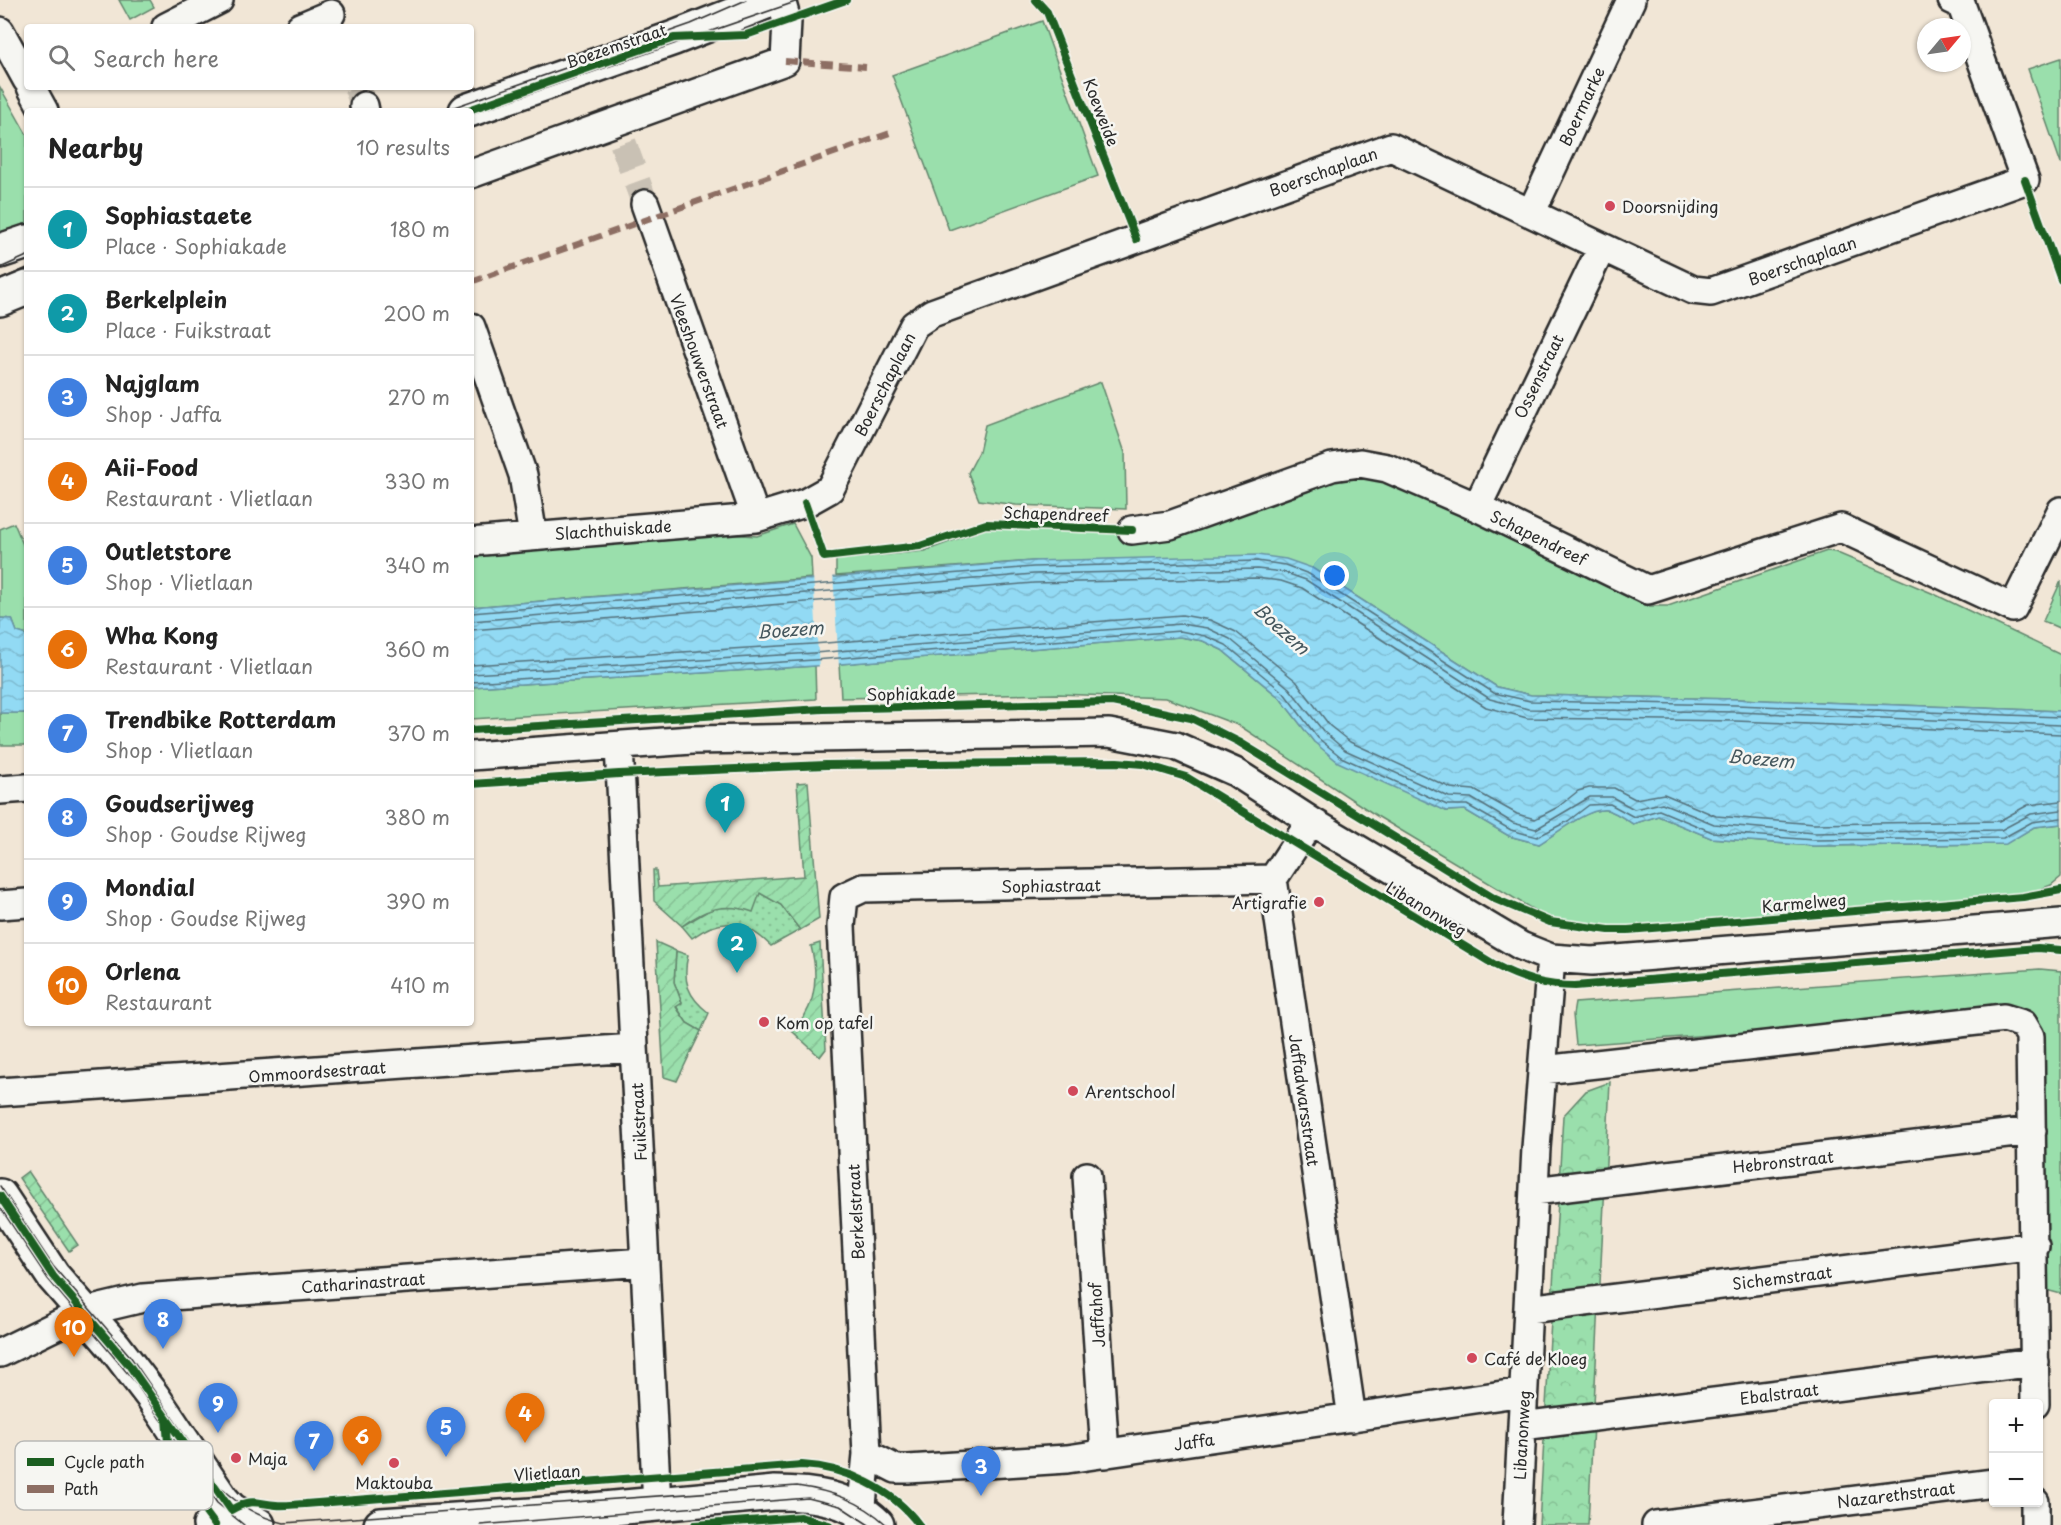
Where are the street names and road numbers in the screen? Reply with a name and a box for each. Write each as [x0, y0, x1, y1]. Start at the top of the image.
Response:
street label: Boezemstraat [562, 16, 670, 73]
street label: Boermarke [1552, 62, 1610, 150]
street label: Koeweide [1078, 74, 1126, 150]
street label: Boerschaplaan [1266, 140, 1380, 202]
street label: Boerschaplaan [1745, 229, 1859, 291]
street label: Vleeshouwerstraat [664, 290, 736, 432]
street label: Boerschaplaan [848, 328, 920, 440]
street label: Ossenstraat [1507, 329, 1569, 422]
street label: Schapendreef [1003, 499, 1110, 527]
street label: Schapendreef [1487, 503, 1593, 571]
street label: Slachthuiskade [554, 513, 672, 545]
street label: Sophiakade [866, 680, 956, 706]
street label: Sophiastraat [1001, 872, 1102, 898]
street label: Libanonweg [1382, 875, 1472, 941]
street label: Karmelweg [1761, 886, 1847, 918]
street label: Jaffadwarsstraat [1284, 1032, 1326, 1168]
street label: Ommoordsestraat [247, 1054, 387, 1088]
street label: Fuikstraat [624, 1082, 652, 1162]
street label: Hebronstraat [1731, 1144, 1835, 1178]
street label: Berkelstraat [840, 1163, 869, 1260]
street label: Sichemstraat [1731, 1259, 1834, 1295]
street label: Catharinastraat [300, 1266, 426, 1298]
street label: Jaffahof [1082, 1280, 1110, 1348]
street label: Ebalstraat [1738, 1376, 1820, 1410]
street label: Libanonweg [1507, 1389, 1535, 1481]
street label: Jaffa [1172, 1426, 1216, 1456]
street label: Vlietlaan [513, 1458, 581, 1486]
street label: Nazarethstraat [1836, 1475, 1957, 1513]

